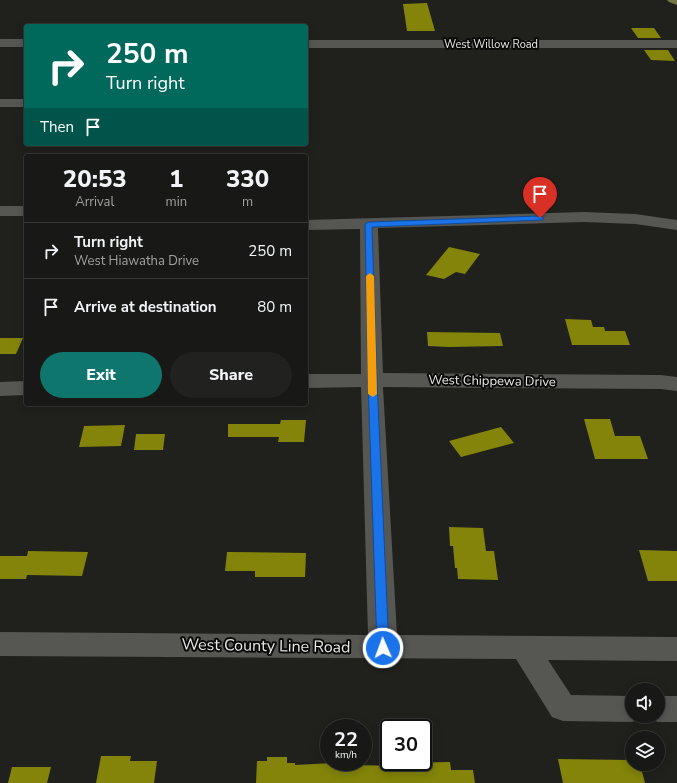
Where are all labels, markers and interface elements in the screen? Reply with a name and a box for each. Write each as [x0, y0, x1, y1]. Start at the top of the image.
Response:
text: 250 m [106, 35, 189, 73]
street label: West Willow Road [444, 37, 538, 52]
icon: right [40, 40, 92, 92]
text: Turn right [106, 71, 185, 95]
icon: arrive [82, 116, 104, 138]
text: Then [40, 117, 74, 137]
text: 20:53 [63, 163, 127, 195]
text: 1 [169, 163, 184, 195]
text: 330 [226, 163, 269, 195]
pin [523, 177, 557, 218]
icon: arrive [529, 183, 551, 205]
text: Arrival [75, 193, 114, 211]
text: min [166, 193, 187, 211]
text: m [242, 193, 253, 211]
text: Turn right [74, 232, 143, 252]
icon: right [40, 240, 62, 262]
text: 250 m [248, 241, 292, 261]
text: West Hiawatha Drive [74, 252, 199, 270]
icon: arrive [40, 296, 62, 318]
text: Arrive at destination [74, 297, 217, 317]
text: 80 m [257, 297, 292, 317]
button: Exit [40, 352, 162, 398]
button: Share [170, 352, 292, 398]
street label: West Chippewa Drive [428, 371, 556, 391]
position arrow [362, 627, 404, 669]
street label: West County Line Road [181, 634, 351, 658]
map controls [625, 683, 665, 771]
button: sound [625, 683, 665, 723]
speed limit sign: 30 [380, 719, 432, 771]
text: 22 [334, 726, 358, 753]
button: layers [625, 731, 665, 771]
text: km/h [335, 748, 357, 762]

